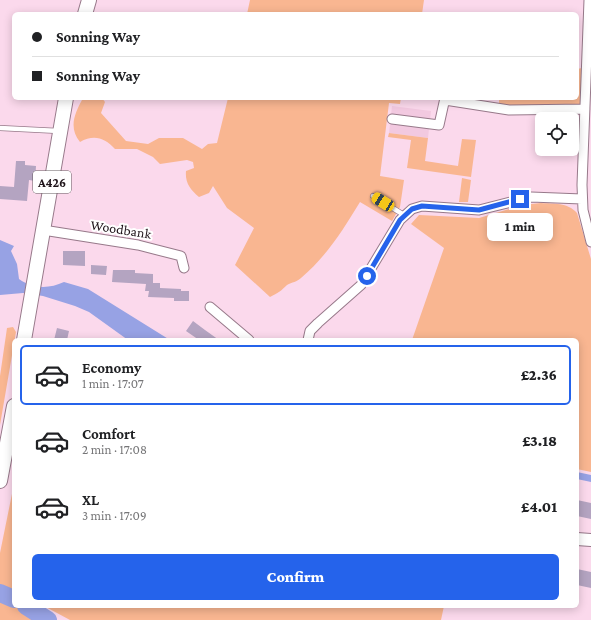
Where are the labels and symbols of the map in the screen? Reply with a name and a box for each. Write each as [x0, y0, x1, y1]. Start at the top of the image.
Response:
road number: A426 [33, 171, 71, 193]
route end [511, 190, 529, 208]
car [370, 191, 396, 213]
callout: 1 min [487, 213, 553, 241]
street label: Woodbank [89, 216, 153, 242]
route start [358, 267, 376, 285]

